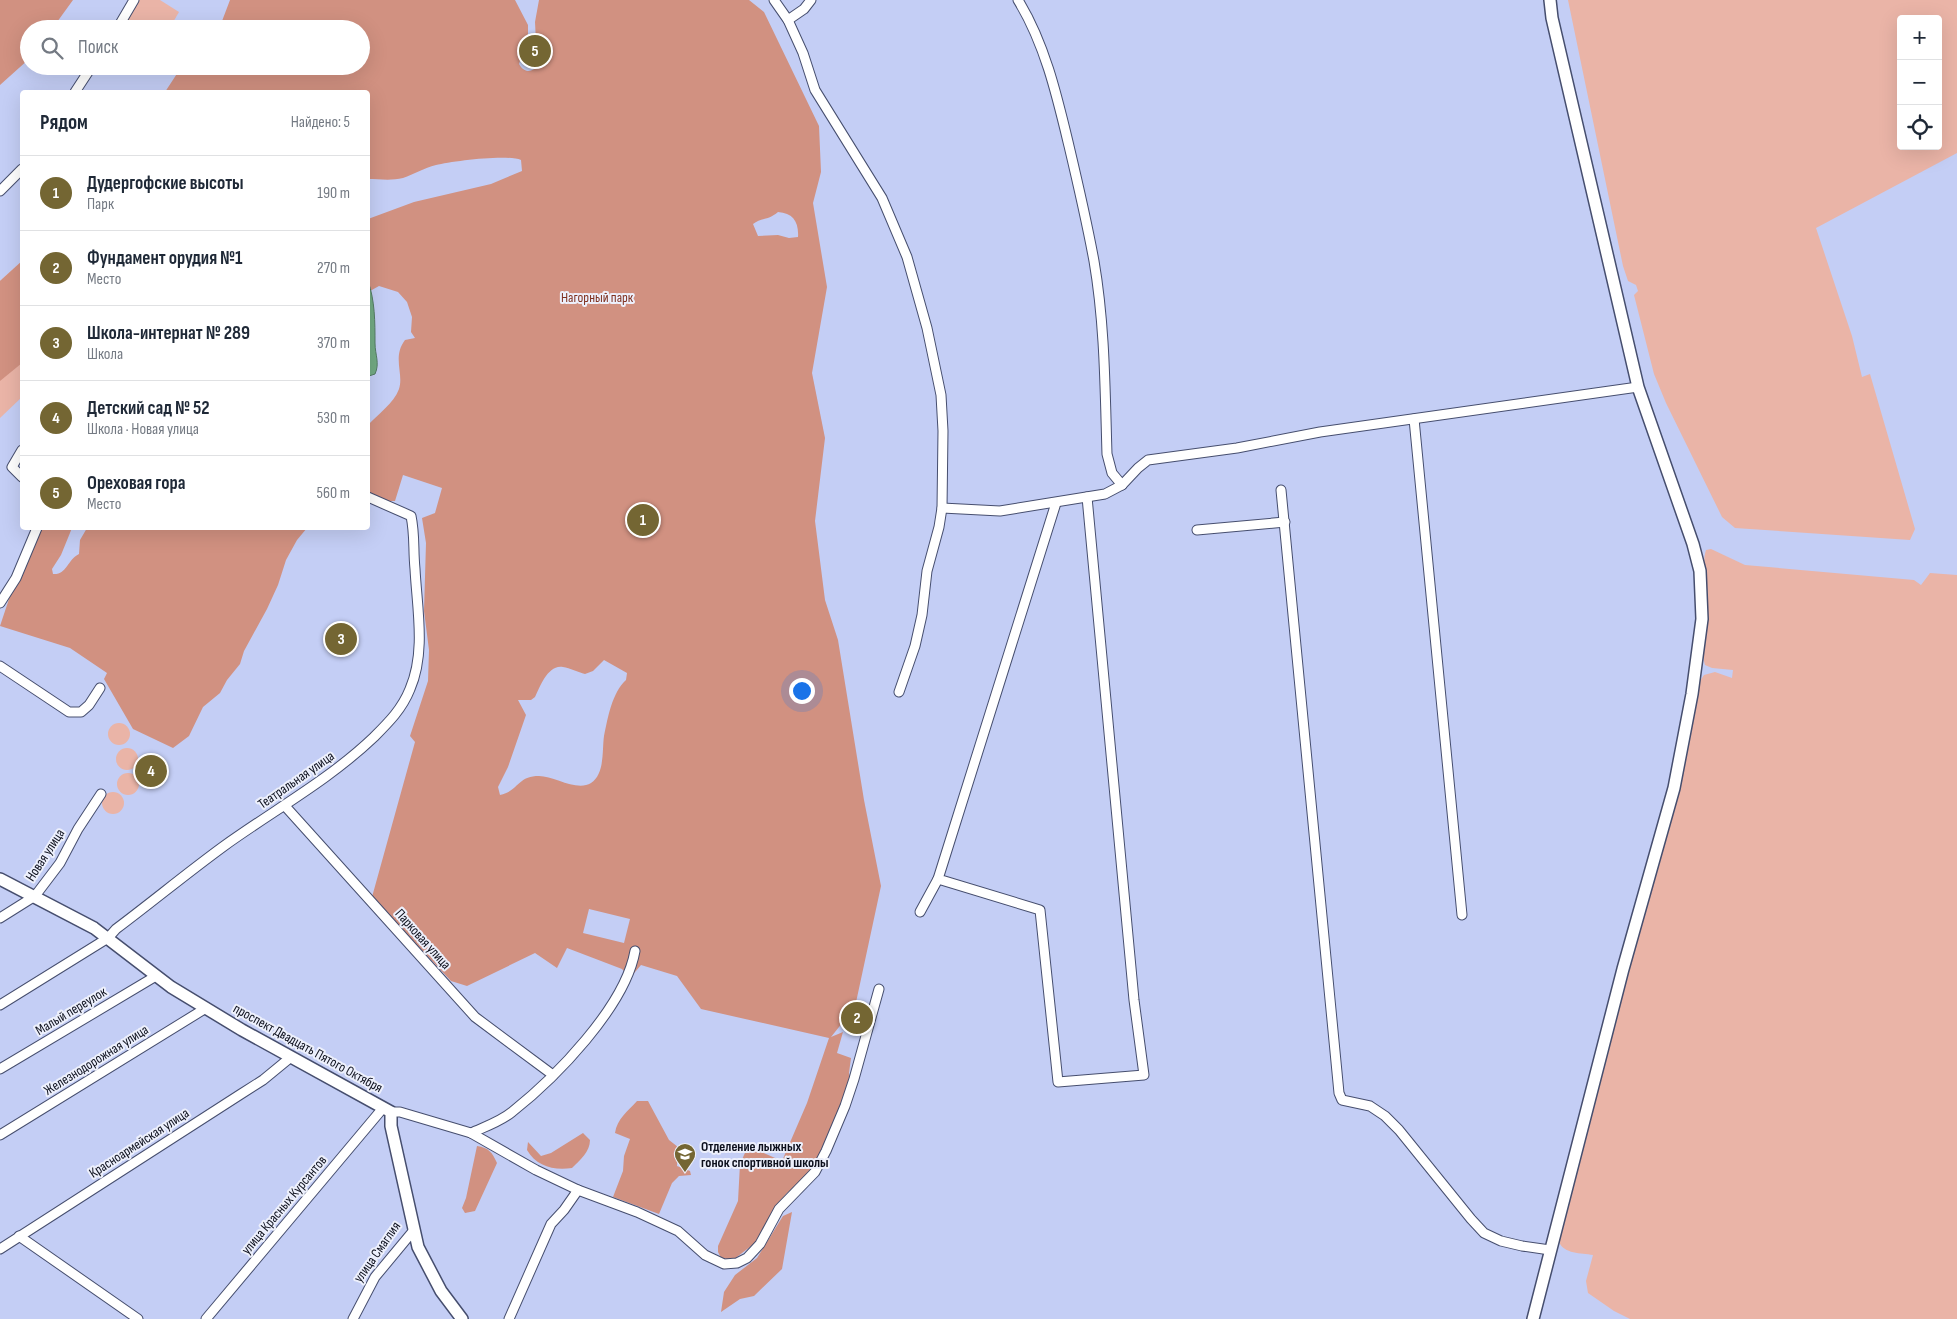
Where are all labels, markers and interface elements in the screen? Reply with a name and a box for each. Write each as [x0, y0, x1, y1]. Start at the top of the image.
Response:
map controls [1897, 15, 1942, 150]
button: + [1897, 15, 1942, 60]
search box [20, 20, 370, 75]
pin: 5 [519, 32, 551, 70]
icon: search [38, 34, 66, 62]
text: Поиск [78, 36, 118, 59]
button: − [1897, 60, 1942, 105]
button: locate [1897, 105, 1942, 150]
text: Рядом [40, 110, 88, 135]
text: Найдено: 5 [291, 113, 350, 132]
text: Дудергофские высоты [87, 172, 244, 195]
text: 1 [53, 184, 59, 203]
text: 190 m [317, 184, 350, 203]
text: Парк [87, 195, 114, 214]
text: Фундамент орудия №1 [87, 247, 243, 270]
text: 2 [52, 259, 60, 278]
text: 270 m [317, 259, 350, 278]
text: Место [87, 270, 121, 289]
park label: Нагорный парк [561, 289, 634, 306]
text: Школа-интернат № 289 [87, 322, 250, 345]
text: 3 [52, 334, 60, 353]
text: 370 m [317, 334, 350, 353]
text: Школа [87, 345, 123, 364]
text: Детский сад № 52 [87, 397, 210, 420]
text: 4 [52, 409, 60, 428]
text: 530 m [317, 409, 350, 428]
text: Школа · Новая улица [87, 420, 199, 439]
text: Ореховая гора [87, 472, 185, 495]
text: 5 [52, 484, 60, 503]
text: 560 m [317, 484, 350, 503]
text: Место [87, 495, 121, 514]
pin: 1 [627, 501, 659, 539]
pin: 3 [325, 620, 357, 658]
your location [789, 678, 815, 704]
street label: Театральная улица [255, 747, 337, 813]
pin: 4 [135, 752, 167, 790]
street label: Новая улица [22, 826, 68, 884]
street label: Парковая улица [391, 905, 455, 973]
street label: Малый переулок [32, 983, 110, 1039]
pin: 2 [841, 999, 873, 1037]
street label: проспект Двадцать Пятого Октября [230, 1000, 386, 1096]
street label: Железнодорожная улица [41, 1021, 151, 1099]
street label: Красноармейская улица [86, 1104, 192, 1182]
place label: Отделение лыжных гонок спортивной школы [701, 1138, 829, 1171]
school or university icon: Отделение лыжных гонок спортивной школы [673, 1142, 697, 1173]
street label: улица Красных Курсантов [238, 1152, 330, 1258]
street label: улица Смаглия [350, 1218, 404, 1286]

